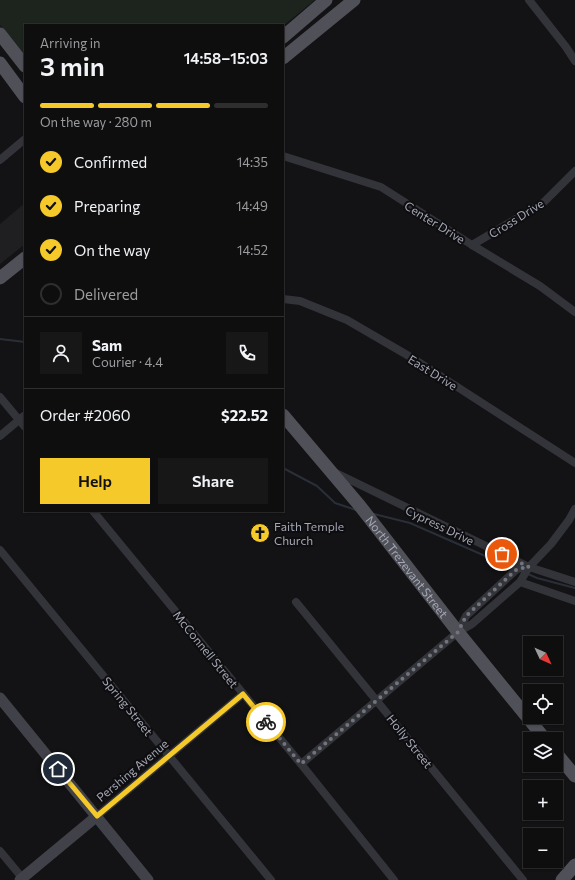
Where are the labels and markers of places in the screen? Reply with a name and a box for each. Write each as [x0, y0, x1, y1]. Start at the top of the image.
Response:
place label: Faith Temple Church [274, 519, 344, 547]
church icon: Faith Temple Church [249, 522, 271, 544]
pin [485, 537, 519, 571]
pin [41, 752, 75, 786]

